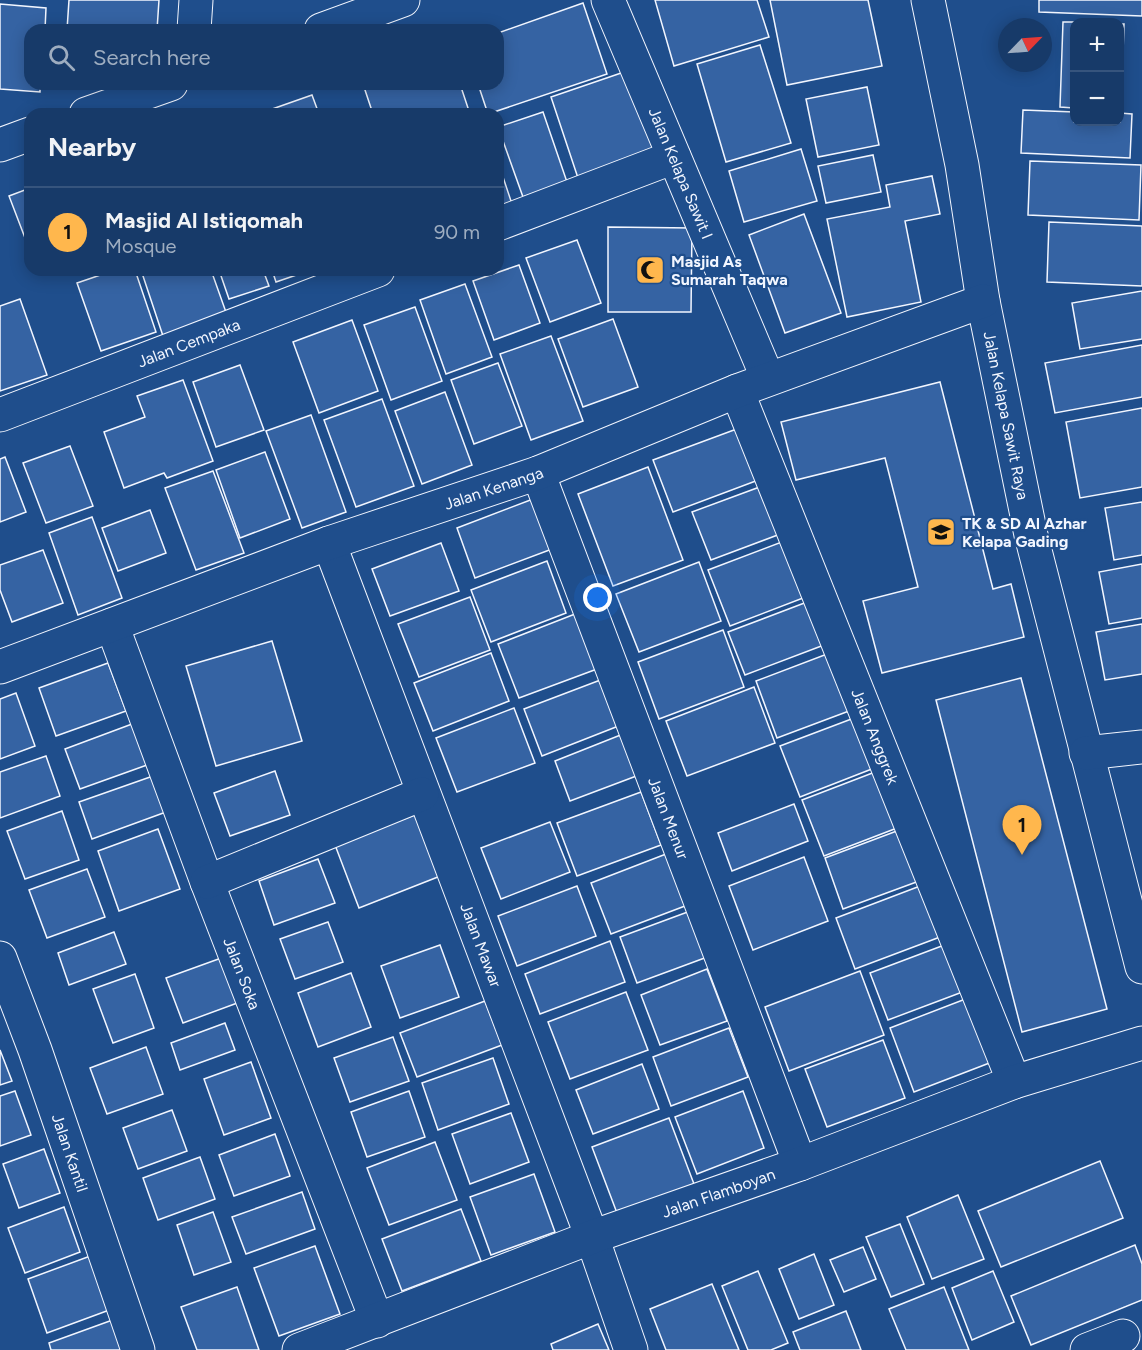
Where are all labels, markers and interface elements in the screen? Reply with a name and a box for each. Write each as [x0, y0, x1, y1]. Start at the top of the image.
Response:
north arrow [998, 18, 1052, 72]
map controls [1070, 18, 1124, 126]
button: + [1070, 18, 1124, 72]
search box [24, 24, 504, 90]
icon: search [45, 41, 78, 74]
text: Search here [93, 44, 211, 71]
button: − [1070, 72, 1124, 126]
street label: Jalan Kelapa Sawit I [644, 105, 717, 242]
text: Nearby [48, 131, 136, 163]
text: Masjid Al Istiqomah [105, 207, 303, 234]
text: 1 [63, 220, 72, 244]
text: 90 m [434, 220, 480, 244]
text: Mosque [105, 234, 176, 258]
place label: Masjid As Sumarah Taqwa [671, 252, 788, 289]
mosque icon: Masjid As Sumarah Taqwa [634, 254, 666, 286]
street label: Jalan Cempaka [135, 315, 243, 371]
street label: Jalan Kelapa Sawit Raya [979, 330, 1033, 501]
street label: Jalan Kenanga [442, 463, 546, 514]
place label: TK & SD Al Azhar Kelapa Gading [962, 514, 1087, 551]
school or university icon: TK & SD Al Azhar Kelapa Gading [925, 516, 957, 548]
your location [583, 583, 612, 612]
street label: Jalan Anggrek [847, 686, 903, 787]
street label: Jalan Menur [644, 774, 693, 863]
pin: 1 [1002, 806, 1042, 855]
street label: Jalan Mawar [456, 900, 506, 991]
street label: Jalan Soka [219, 935, 264, 1012]
street label: Jalan Kantil [48, 1111, 92, 1194]
street label: Jalan Flamboyan [659, 1164, 778, 1222]

